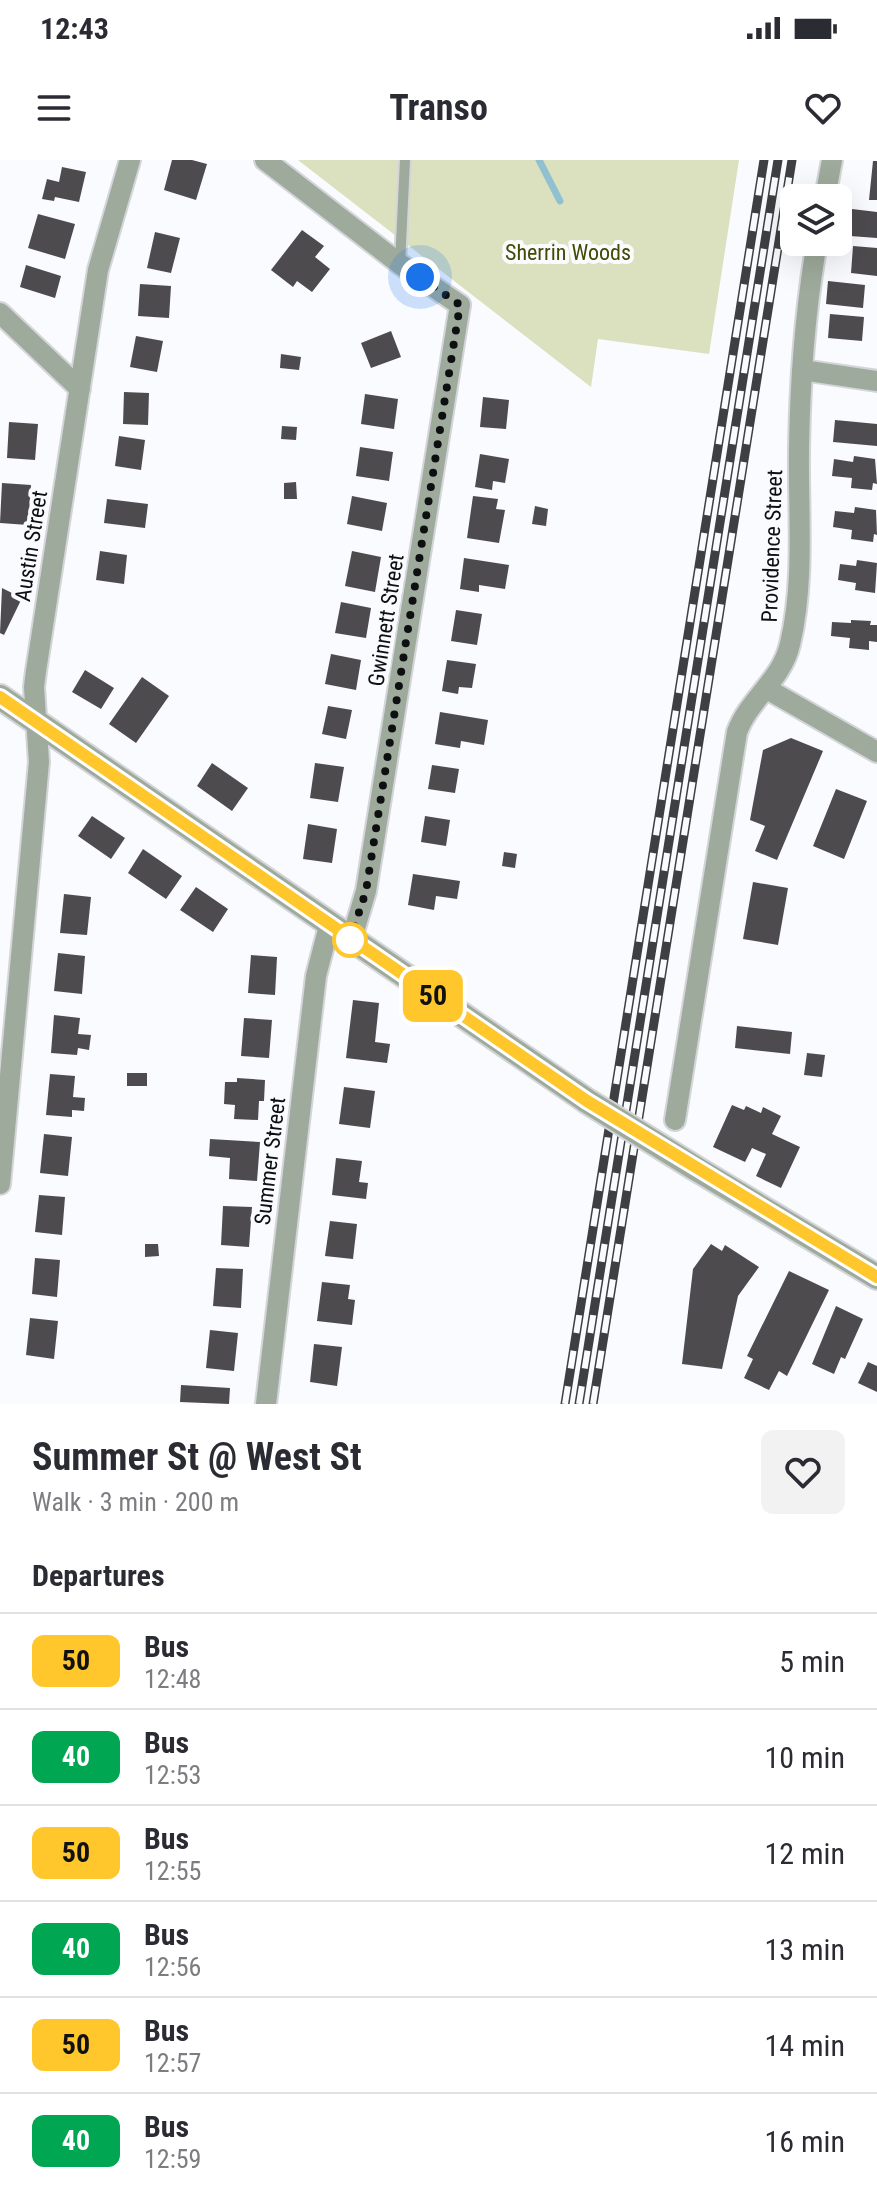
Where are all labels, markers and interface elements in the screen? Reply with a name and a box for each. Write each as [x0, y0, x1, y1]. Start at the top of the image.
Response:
text: 12:43 [40, 11, 109, 46]
icon: menu [32, 86, 76, 130]
icon: heart [801, 86, 845, 130]
text: Transo [389, 87, 488, 129]
map controls [780, 184, 852, 256]
button: layers [780, 184, 852, 256]
park label: Sherrin Woods [505, 240, 631, 265]
your location [400, 257, 440, 297]
street label: Providence Street [757, 469, 787, 623]
street label: Austin Street [10, 489, 52, 603]
street label: Gwinnett Street [363, 552, 409, 688]
unlabelled marker [333, 923, 367, 957]
line badge: 50 [397, 970, 469, 1022]
text: 50 [419, 979, 447, 1012]
street label: Summer Street [250, 1096, 290, 1226]
button: heart [761, 1430, 845, 1514]
text: Summer St @ West St [32, 1435, 362, 1479]
text: Walk · 3 min · 200 m [32, 1487, 239, 1517]
text: Departures [32, 1558, 165, 1593]
text: Bus [144, 1629, 189, 1664]
text: 50 [62, 1644, 90, 1677]
text: 5 min [779, 1644, 845, 1679]
text: 12:48 [144, 1664, 201, 1694]
text: Bus [144, 1725, 189, 1760]
text: 40 [62, 1740, 90, 1773]
text: 10 min [764, 1740, 845, 1775]
text: 12:53 [144, 1760, 201, 1790]
text: Bus [144, 1821, 189, 1856]
text: 50 [62, 1836, 90, 1869]
text: 12 min [764, 1836, 845, 1871]
text: 12:55 [144, 1856, 201, 1886]
text: Bus [144, 1917, 189, 1952]
text: 40 [62, 1932, 90, 1965]
text: 13 min [764, 1932, 845, 1967]
text: 12:56 [144, 1952, 201, 1982]
text: Bus [144, 2013, 189, 2048]
text: 50 [62, 2028, 90, 2061]
text: 14 min [764, 2028, 845, 2063]
text: 12:57 [144, 2048, 201, 2078]
text: Bus [144, 2109, 189, 2144]
text: 40 [62, 2124, 90, 2157]
text: 16 min [764, 2124, 845, 2159]
text: 12:59 [144, 2144, 201, 2174]

